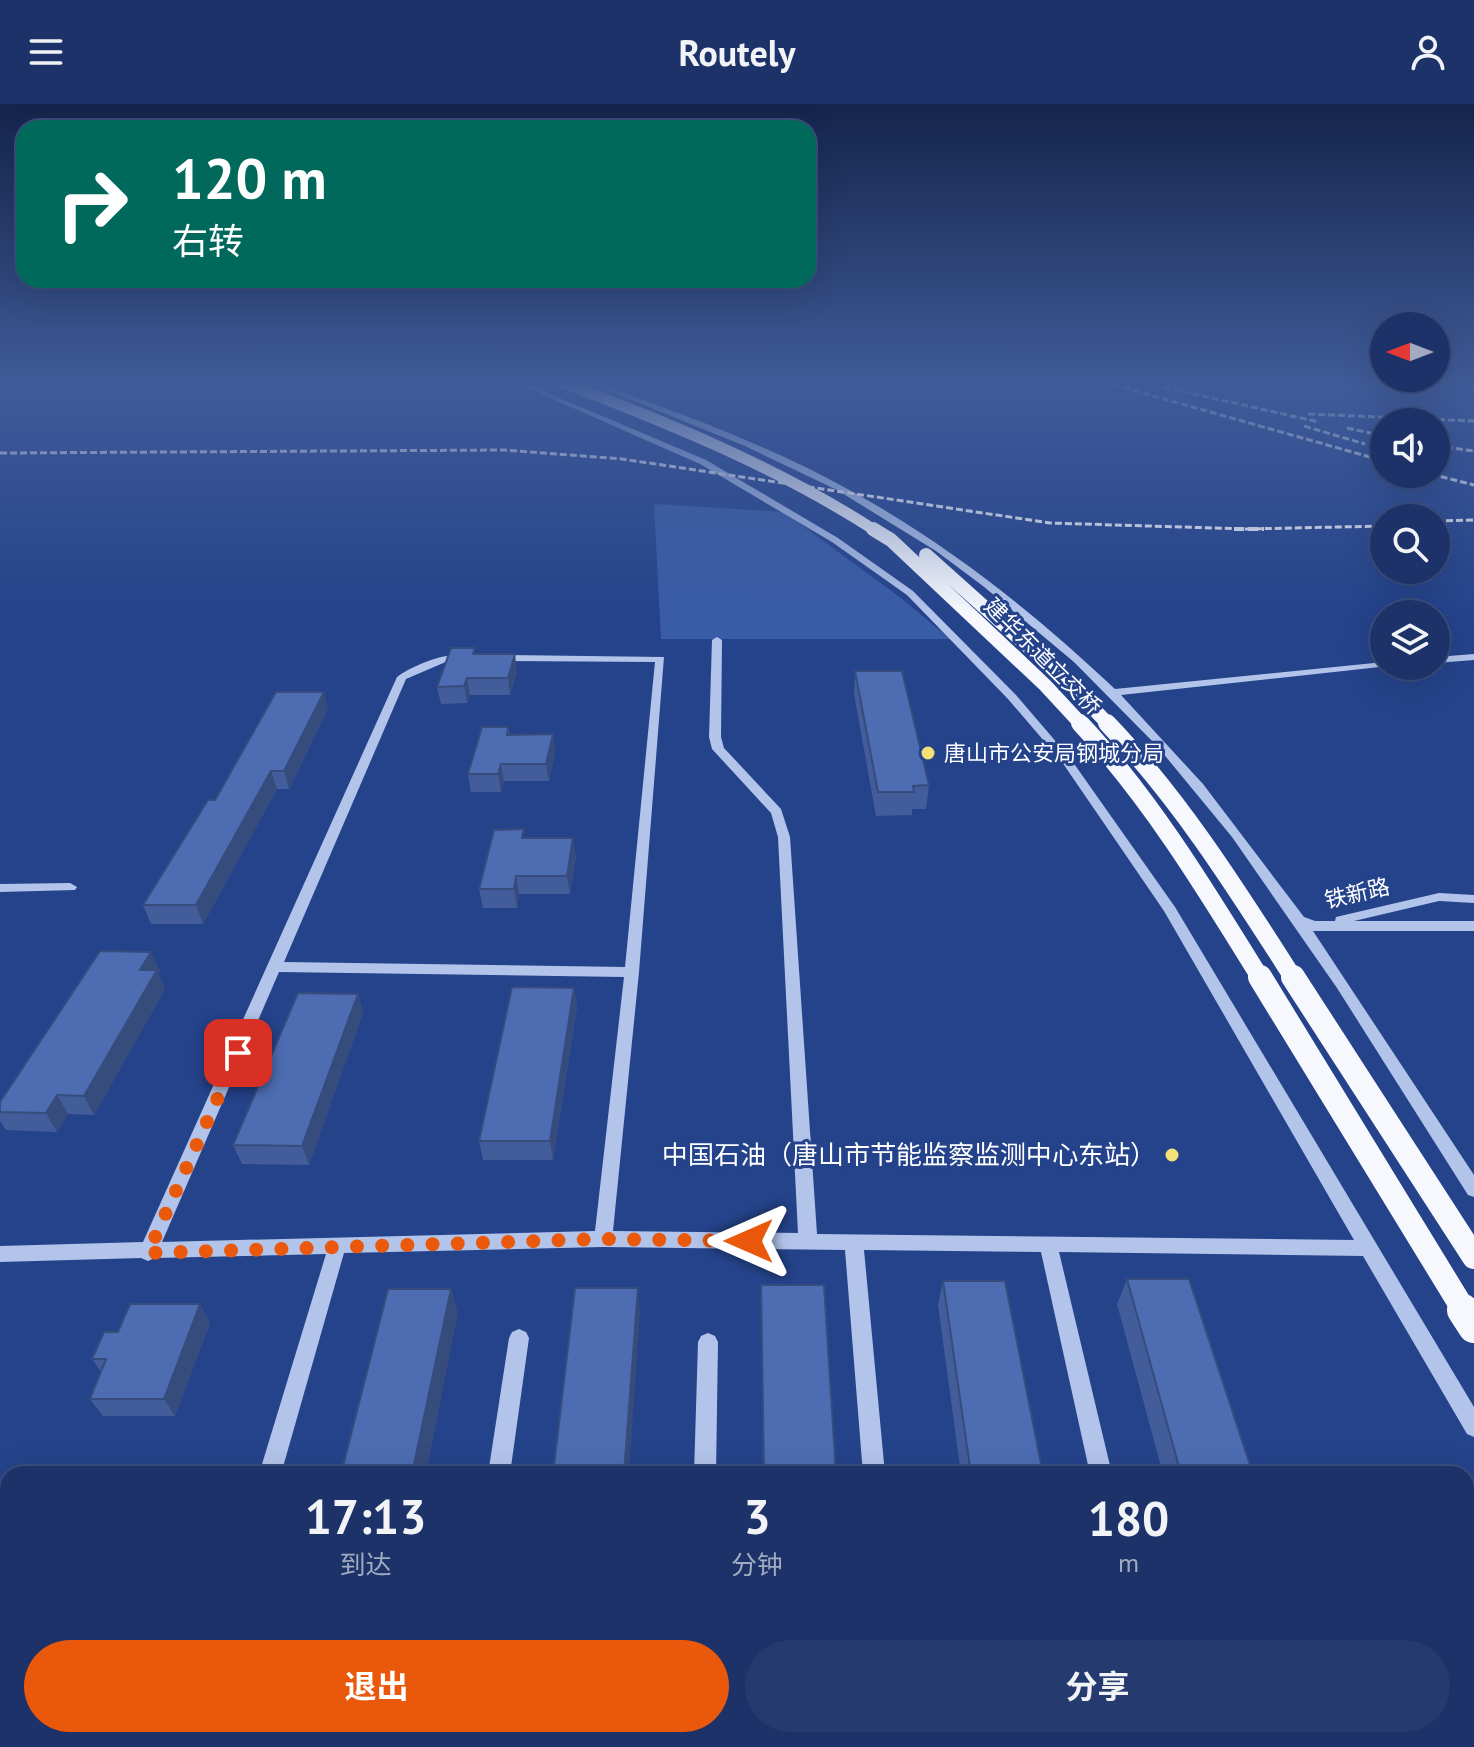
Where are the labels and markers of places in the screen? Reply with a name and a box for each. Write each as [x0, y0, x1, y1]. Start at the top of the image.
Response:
place label: 唐山市公安局钢城分局 [944, 739, 1164, 767]
marker: 唐山市公安局钢城分局 [919, 744, 937, 762]
pin [204, 1019, 272, 1087]
place label: 中国石油（唐山市节能监察监测中心东站） [662, 1138, 1156, 1171]
marker: 中国石油（唐山市节能监察监测中心东站） [1163, 1146, 1181, 1164]

